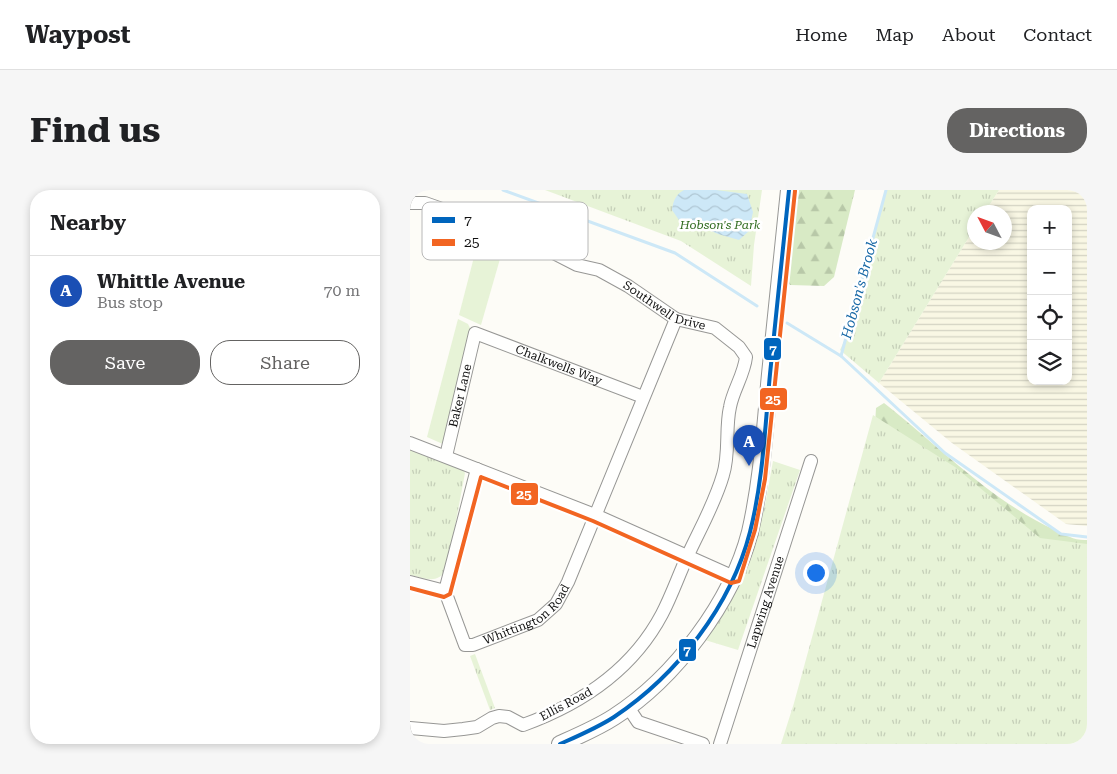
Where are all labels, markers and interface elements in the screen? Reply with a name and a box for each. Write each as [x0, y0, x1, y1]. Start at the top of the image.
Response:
text: Waypost [25, 21, 130, 49]
text: Home [795, 24, 847, 45]
text: Map [875, 24, 914, 45]
text: About [942, 24, 995, 45]
text: Contact [1023, 24, 1092, 45]
button: Directions [947, 108, 1087, 153]
text: Find us [30, 110, 160, 151]
legend [422, 202, 588, 260]
north arrow [967, 205, 1012, 250]
map controls [1027, 205, 1072, 385]
button: + [1027, 205, 1072, 250]
text: Nearby [50, 211, 126, 235]
text: 7 [464, 212, 472, 228]
park label: Hobson's Park [679, 218, 761, 232]
text: 25 [464, 234, 480, 250]
water label: Hobson's Brook [838, 237, 880, 342]
button: − [1027, 250, 1072, 295]
text: Whittle Avenue [97, 270, 245, 293]
street label: Southwell Drive [621, 278, 707, 333]
text: A [60, 281, 72, 300]
text: 70 m [323, 281, 360, 300]
text: Bus stop [97, 293, 163, 312]
button: locate [1027, 295, 1072, 340]
line badge: 7 [763, 337, 782, 361]
button: Save [50, 340, 200, 385]
button: Share [210, 340, 360, 385]
button: layers [1027, 340, 1072, 385]
text: 7 [769, 341, 777, 357]
street label: Chalkwells Way [514, 342, 605, 388]
street label: Baker Lane [446, 362, 475, 429]
line badge: 25 [759, 387, 788, 411]
text: 25 [765, 391, 781, 407]
pin: A [733, 425, 765, 466]
line badge: 25 [510, 482, 539, 506]
text: 25 [516, 486, 532, 502]
street label: Lapwing Avenue [744, 554, 787, 650]
your location [803, 560, 829, 586]
street label: Whittington Road [481, 581, 573, 647]
line badge: 7 [678, 638, 697, 662]
text: 7 [683, 642, 691, 658]
street label: Ellis Road [537, 684, 595, 724]

